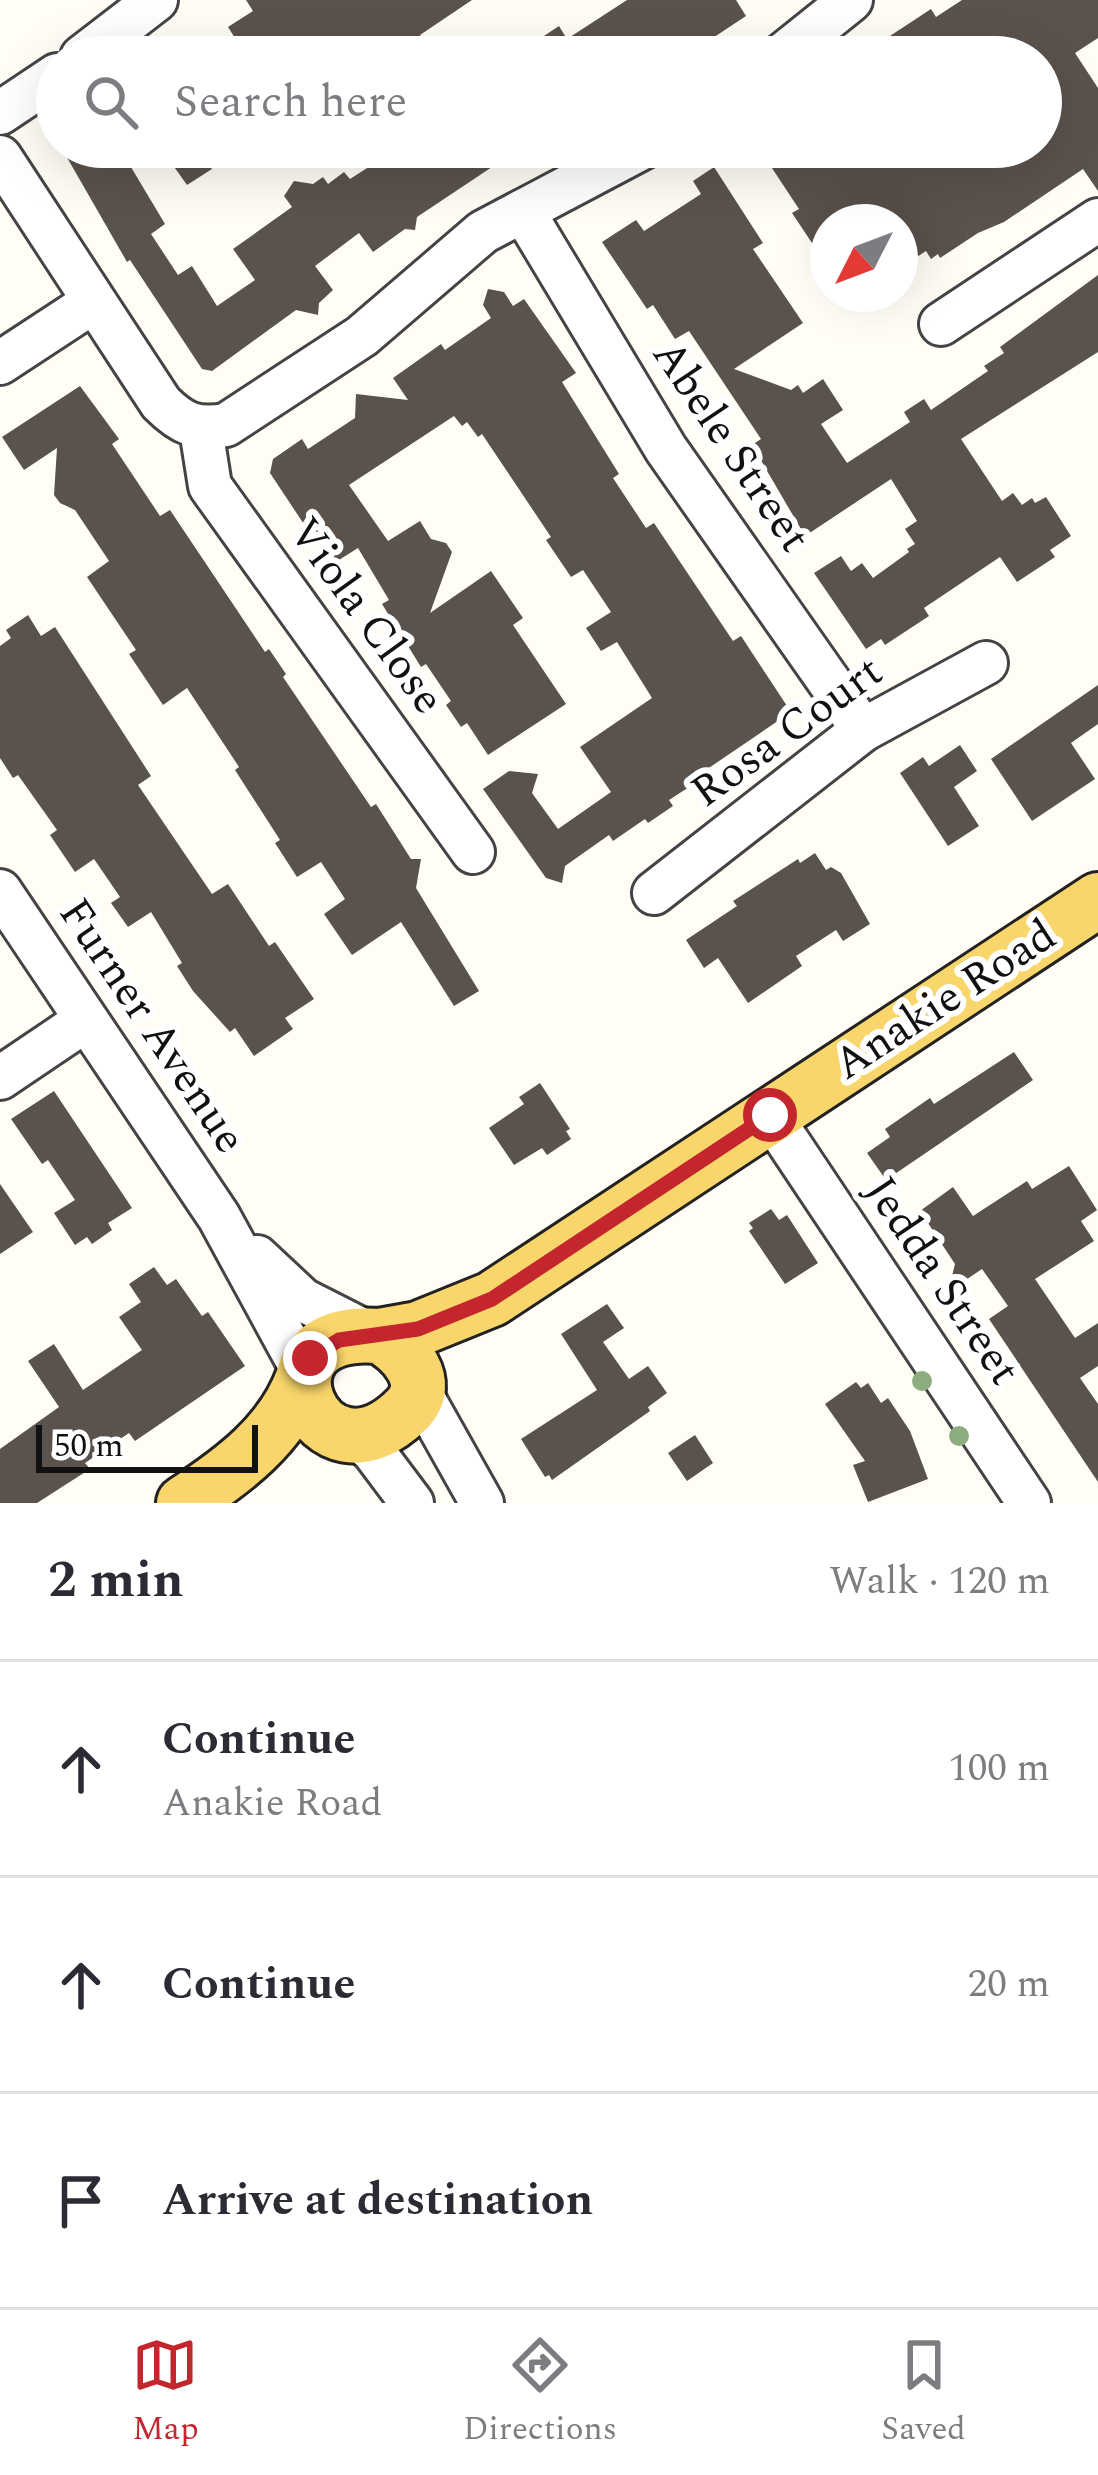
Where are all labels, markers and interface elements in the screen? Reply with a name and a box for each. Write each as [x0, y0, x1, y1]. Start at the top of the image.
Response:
search box [36, 36, 1062, 168]
text: Search here [174, 68, 407, 137]
icon: search [78, 69, 144, 135]
north arrow [810, 204, 918, 312]
street label: Abele Street [634, 325, 828, 567]
street label: Viola Close [271, 503, 461, 729]
street label: Rosa Court [677, 639, 897, 825]
street label: Furner Avenue [41, 884, 263, 1168]
street label: Anakie Road [820, 902, 1070, 1098]
route start [743, 1088, 797, 1142]
street label: Jedda Street [846, 1162, 1038, 1400]
route end [283, 1331, 337, 1385]
scale bar [36, 1419, 258, 1472]
text: 50 m [54, 1421, 124, 1471]
text: 2 min [48, 1542, 184, 1620]
text: Walk · 120 m [829, 1552, 1050, 1611]
text: Continue [162, 1705, 355, 1774]
icon: ahead [48, 1736, 114, 1802]
text: 100 m [948, 1739, 1050, 1798]
text: Anakie Road [162, 1774, 382, 1833]
text: Continue [162, 1950, 355, 2019]
icon: ahead [48, 1952, 114, 2018]
text: 20 m [968, 1955, 1050, 2014]
text: Arrive at destination [162, 2166, 593, 2235]
icon: arrive [48, 2168, 114, 2234]
tab: Map [132, 2332, 199, 2454]
tab: Directions [463, 2332, 617, 2454]
tab: Saved [881, 2332, 966, 2454]

